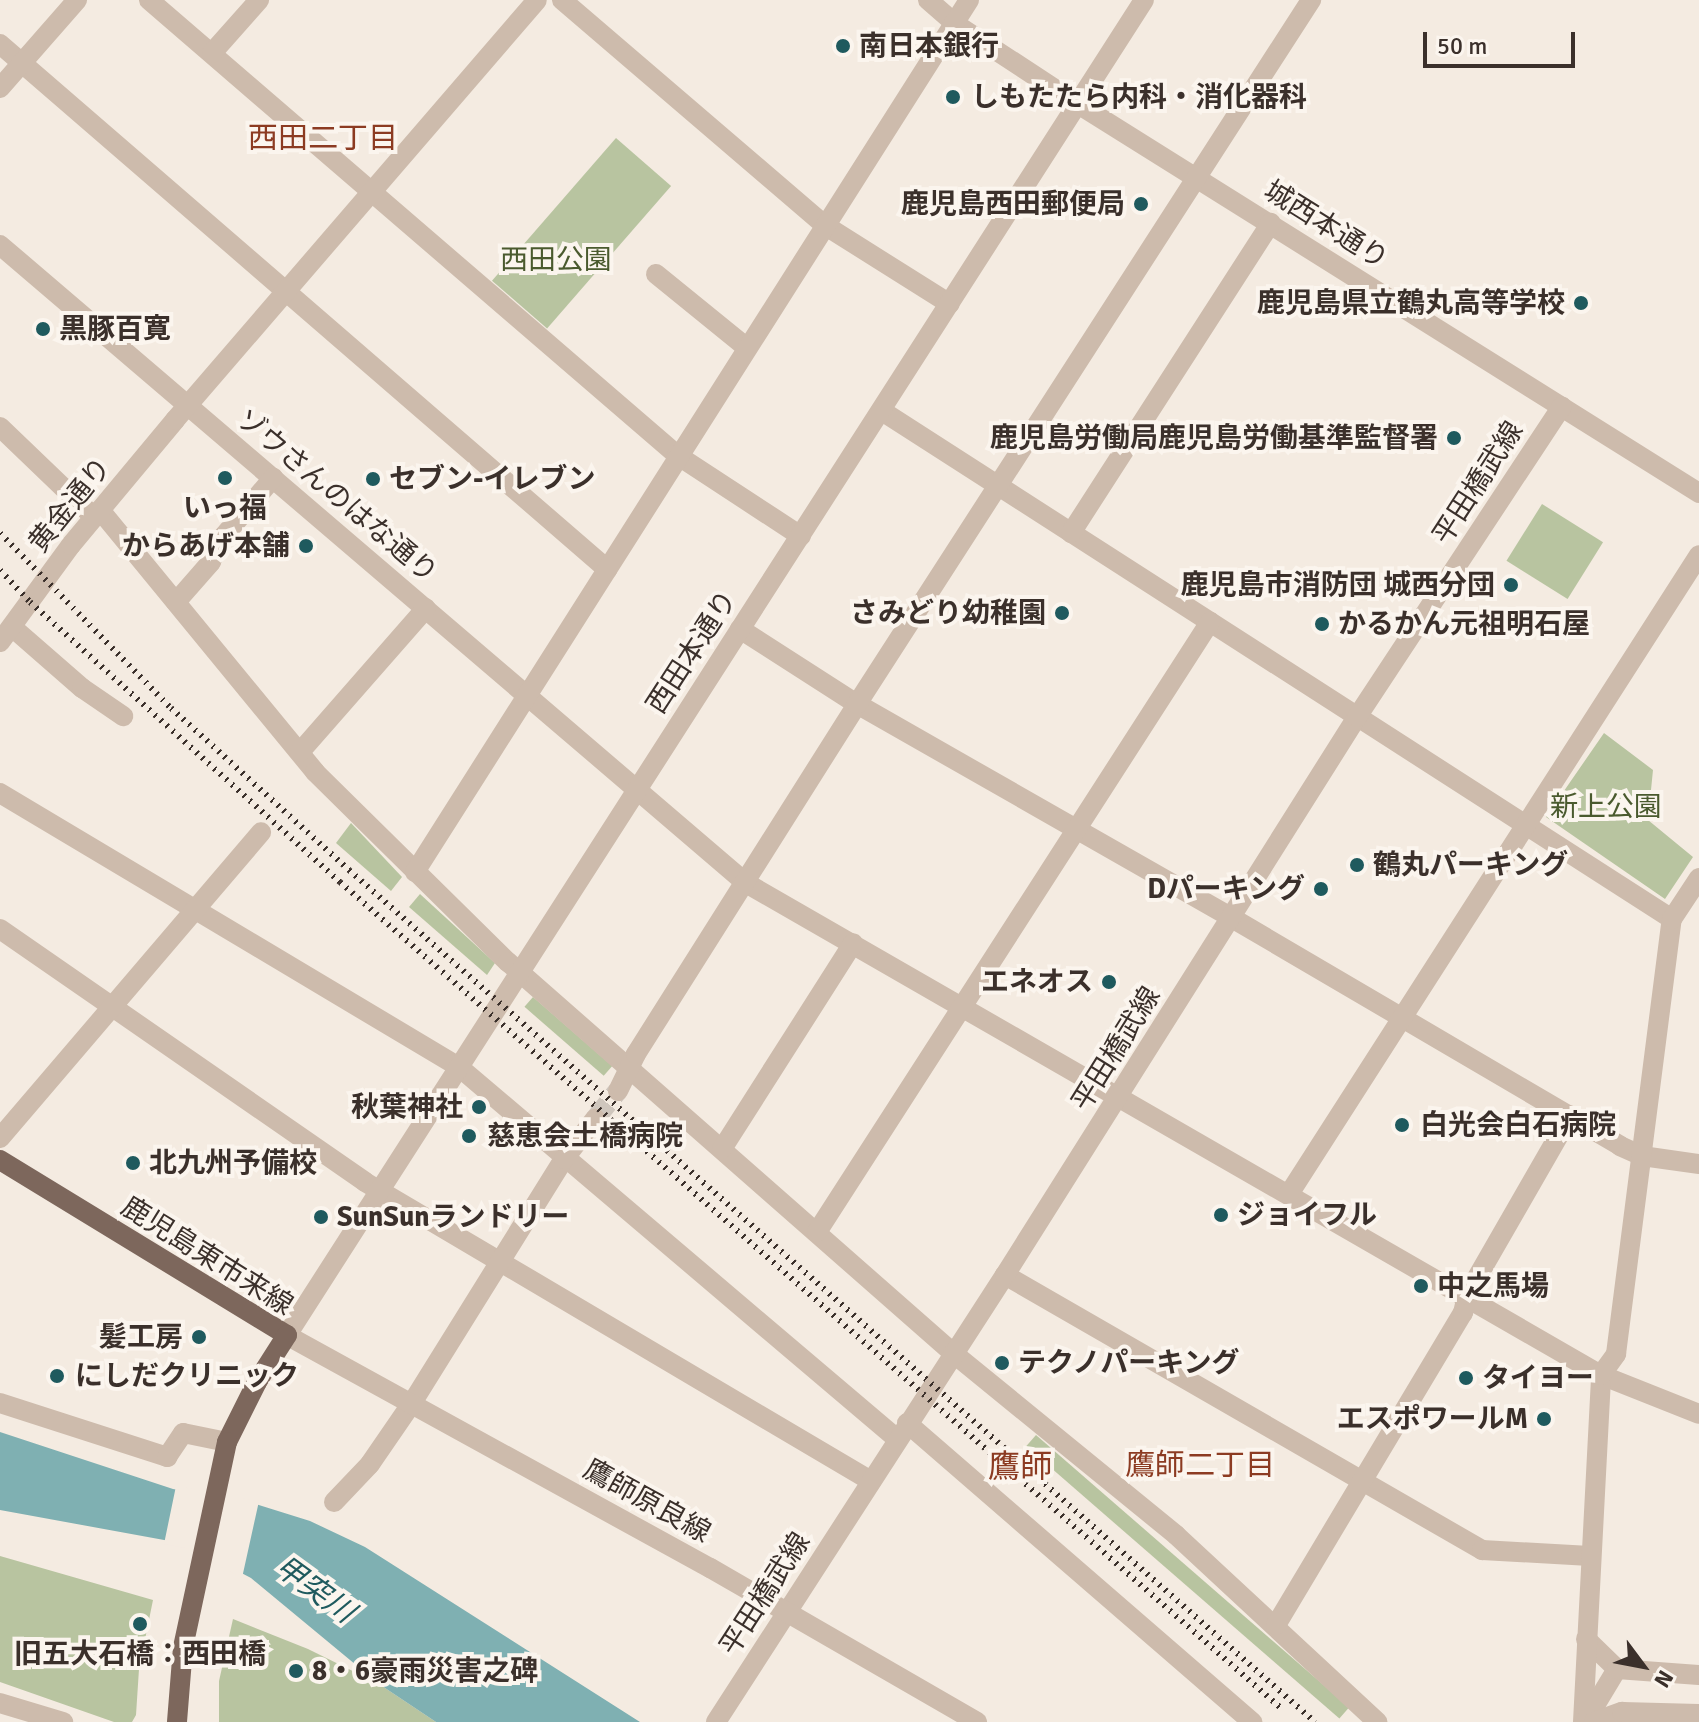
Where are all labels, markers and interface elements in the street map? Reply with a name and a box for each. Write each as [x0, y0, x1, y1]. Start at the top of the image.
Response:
scale bar [1427, 16, 1579, 66]
place label: 南日本銀行 [859, 29, 999, 63]
text: 50 m [1437, 31, 1487, 61]
marker: 南日本銀行 [834, 37, 852, 55]
place label: しもたたら内科・消化器科 [971, 80, 1307, 114]
marker: しもたたら内科・消化器科 [942, 86, 964, 108]
district label: 西田二丁目 [248, 121, 398, 157]
street label: 城西本通り [1258, 174, 1394, 276]
place label: 鹿児島西田郵便局 [901, 187, 1125, 221]
marker: 鹿児島西田郵便局 [1132, 195, 1150, 213]
park label: 西田公園 [500, 243, 612, 277]
place label: 鹿児島県立鶴丸高等学校 [1257, 286, 1565, 320]
marker: 鹿児島県立鶴丸高等学校 [1572, 294, 1590, 312]
place label: 黒豚百寛 [59, 312, 171, 346]
marker: 黒豚百寛 [34, 320, 52, 338]
street label: ゾウさんのはな通り [230, 402, 444, 590]
street label: 平田橋武線 [1426, 415, 1530, 551]
place label: 鹿児島労働局鹿児島労働基準監督署 [990, 421, 1438, 455]
marker: 鹿児島労働局鹿児島労働基準監督署 [1445, 429, 1463, 447]
street label: 黄金通り [22, 451, 118, 559]
place label: セブン-イレブン [389, 462, 596, 496]
marker: いっ福 [216, 469, 234, 487]
marker: セブン-イレブン [364, 470, 382, 488]
place label: いっ福 [183, 491, 267, 525]
place label: からあげ本舗 [122, 529, 290, 563]
marker: からあげ本舗 [297, 537, 315, 555]
place label: 鹿児島市消防団 城西分団 [1181, 568, 1495, 602]
marker: 鹿児島市消防団 城西分団 [1502, 576, 1520, 594]
street label: 西田本通り [640, 584, 744, 720]
place label: さみどり幼稚園 [850, 596, 1046, 630]
marker: さみどり幼稚園 [1053, 604, 1071, 622]
place label: かるかん元祖明石屋 [1338, 607, 1590, 641]
marker: かるかん元祖明石屋 [1313, 615, 1331, 633]
park label: 新上公園 [1550, 790, 1662, 824]
place label: 鶴丸パーキング [1373, 848, 1569, 882]
marker: 鶴丸パーキング [1348, 856, 1366, 874]
place label: Dパーキング [1146, 872, 1305, 906]
marker: Dパーキング [1312, 880, 1330, 898]
place label: エネオス [981, 965, 1093, 999]
marker: エネオス [1100, 973, 1118, 991]
street label: 平田橋武線 [1065, 981, 1167, 1117]
place label: 秋葉神社 [351, 1090, 463, 1124]
marker: 秋葉神社 [470, 1098, 488, 1116]
place label: 白光会白石病院 [1420, 1108, 1616, 1142]
marker: 白光会白石病院 [1391, 1114, 1413, 1136]
place label: 慈恵会土橋病院 [487, 1119, 683, 1153]
marker: 慈恵会土橋病院 [458, 1125, 480, 1147]
place label: 北九州予備校 [149, 1146, 317, 1180]
marker: 北九州予備校 [124, 1154, 142, 1172]
street label: 鹿児島東市来線 [115, 1190, 299, 1322]
place label: ジョイフル [1237, 1198, 1377, 1232]
place label: SunSunランドリー [337, 1200, 570, 1234]
marker: ジョイフル [1212, 1206, 1230, 1224]
marker: SunSunランドリー [312, 1208, 330, 1226]
place label: 中之馬場 [1437, 1269, 1549, 1303]
marker: 中之馬場 [1412, 1277, 1430, 1295]
place label: 髪工房 [99, 1320, 183, 1354]
marker: 髪工房 [190, 1328, 208, 1346]
place label: テクノパーキング [1018, 1346, 1242, 1380]
marker: テクノパーキング [993, 1354, 1011, 1372]
place label: にしだクリニック [75, 1359, 299, 1393]
place label: タイヨー [1482, 1361, 1594, 1395]
marker: にしだクリニック [46, 1365, 68, 1387]
marker: タイヨー [1457, 1369, 1475, 1387]
place label: エスポワールM [1337, 1402, 1528, 1436]
marker: エスポワールM [1535, 1410, 1553, 1428]
district label: 鷹師 [988, 1448, 1052, 1486]
district label: 鷹師二丁目 [1125, 1448, 1275, 1484]
street label: 鷹師原良線 [578, 1452, 716, 1550]
street label: 平田橋武線 [713, 1526, 817, 1662]
water label: 甲突川 [267, 1549, 361, 1631]
marker: 旧五大石橋：西田橋 [131, 1615, 149, 1633]
north arrow [1603, 1626, 1683, 1706]
place label: 旧五大石橋：西田橋 [14, 1637, 266, 1671]
place label: 8・6豪雨災害之碑 [312, 1654, 538, 1688]
marker: 8・6豪雨災害之碑 [287, 1662, 305, 1680]
text: N [1648, 1665, 1679, 1693]

